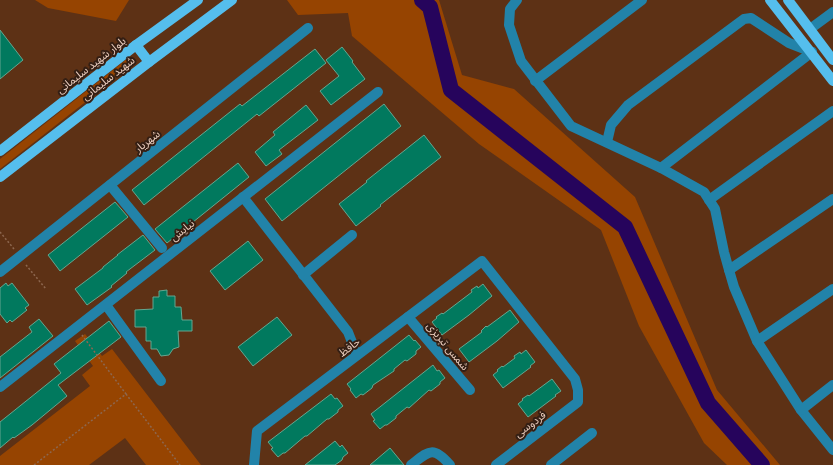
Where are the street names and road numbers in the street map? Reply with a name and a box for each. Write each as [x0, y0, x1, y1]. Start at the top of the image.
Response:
street label: بلوار شهید سلیمانی [54, 34, 128, 96]
street label: شهید سلیمانی [79, 53, 137, 103]
street label: شهریار [131, 127, 163, 156]
street label: نیایش [167, 217, 197, 244]
street label: شمس تبریزی [424, 320, 472, 373]
street label: حافظ [336, 335, 363, 359]
street label: فردوسی [512, 408, 549, 440]

